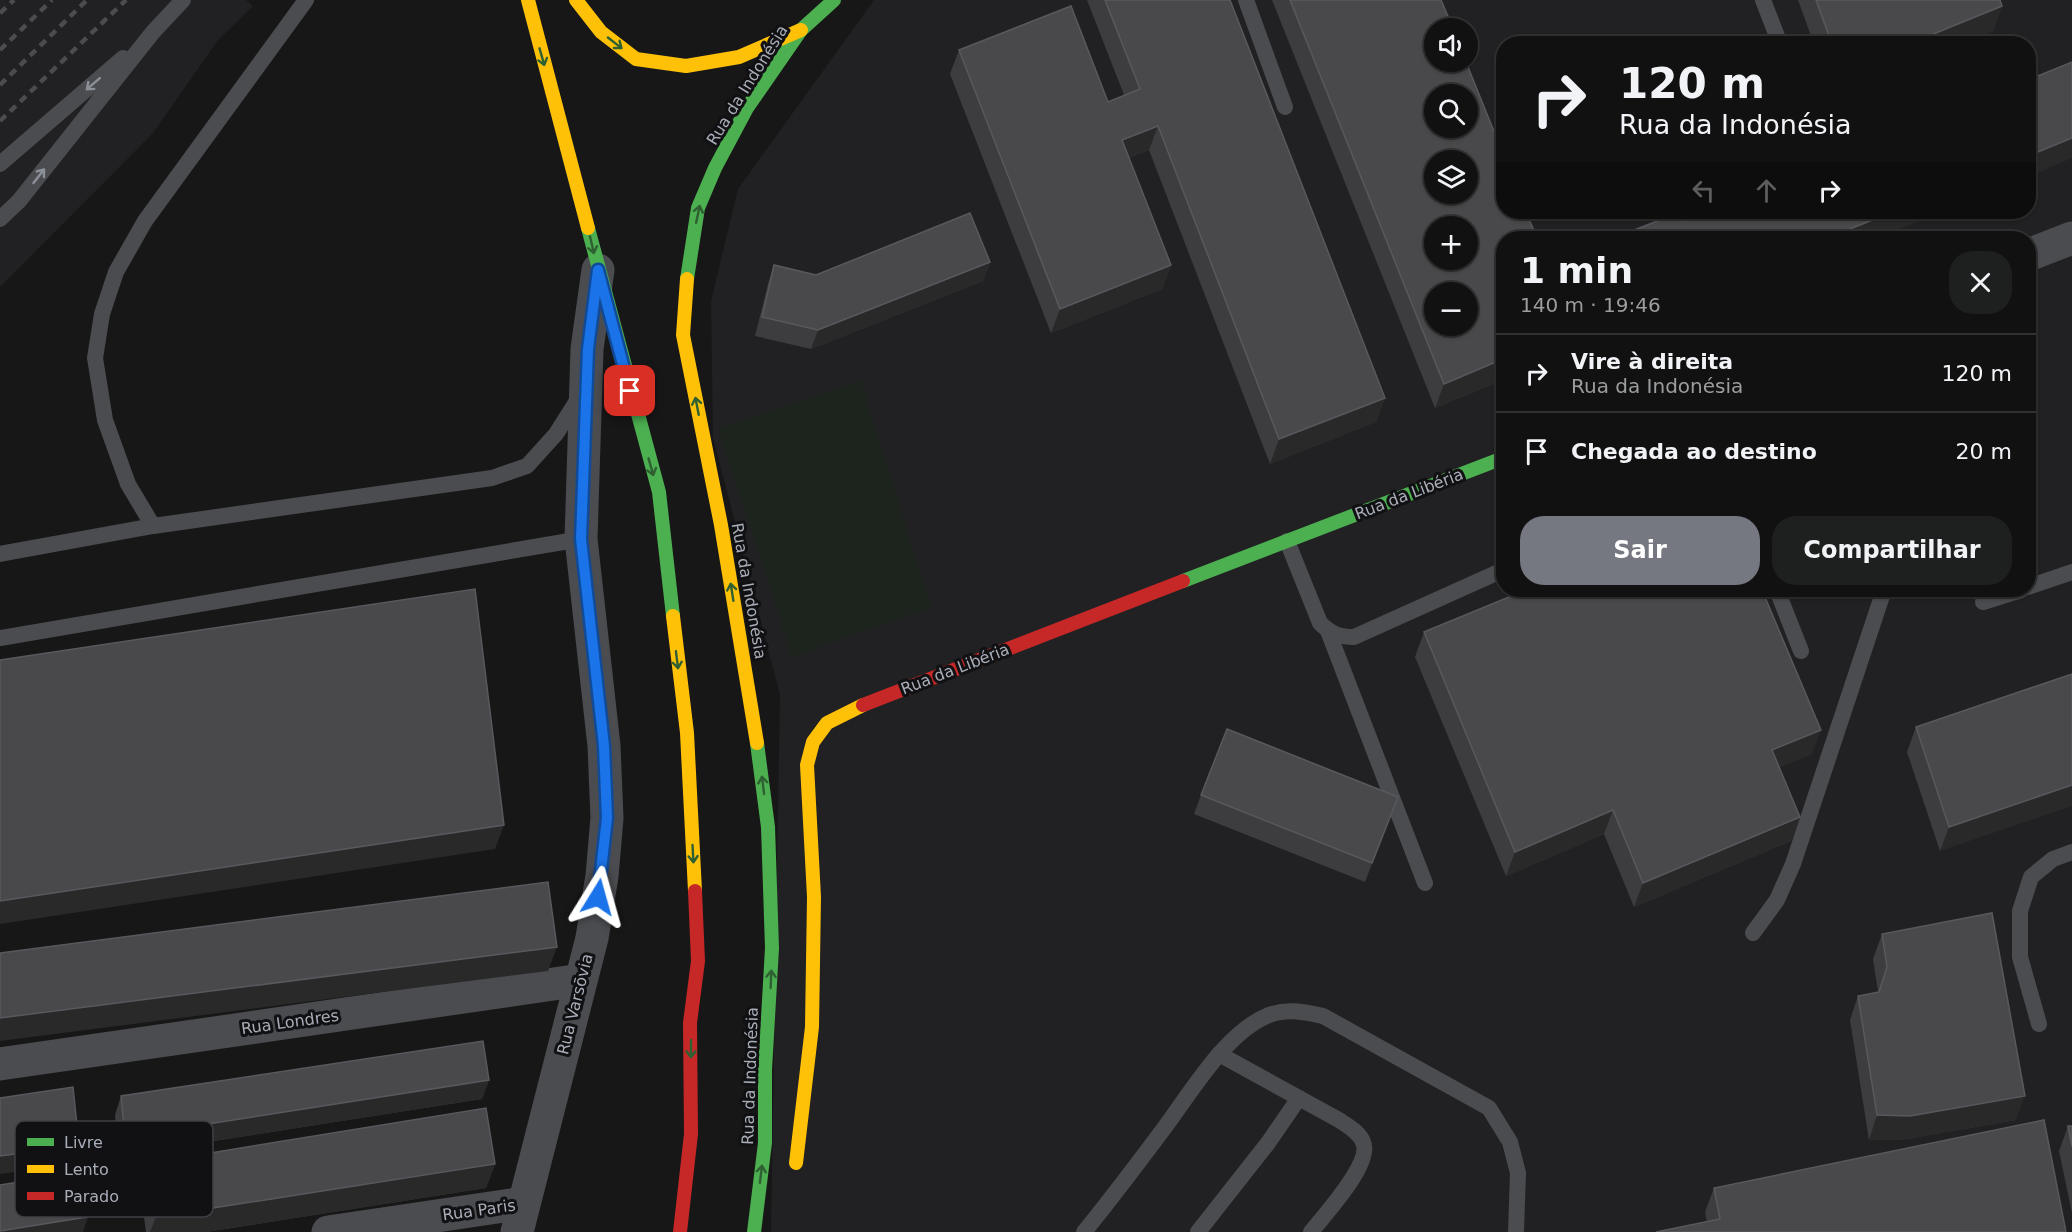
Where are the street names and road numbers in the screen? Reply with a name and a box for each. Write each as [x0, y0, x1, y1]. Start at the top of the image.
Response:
street label: Rua da Indonésia [702, 22, 792, 148]
street label: Rua da Libéria [1352, 465, 1466, 523]
street label: Rua da Indonésia [728, 521, 770, 661]
street label: Rua da Libéria [898, 640, 1012, 698]
street label: Rua Varsōvia [553, 952, 597, 1056]
street label: Rua Londres [240, 1006, 340, 1038]
street label: Rua da Indonésia [738, 1007, 762, 1145]
street label: Rua Paris [441, 1195, 517, 1225]

